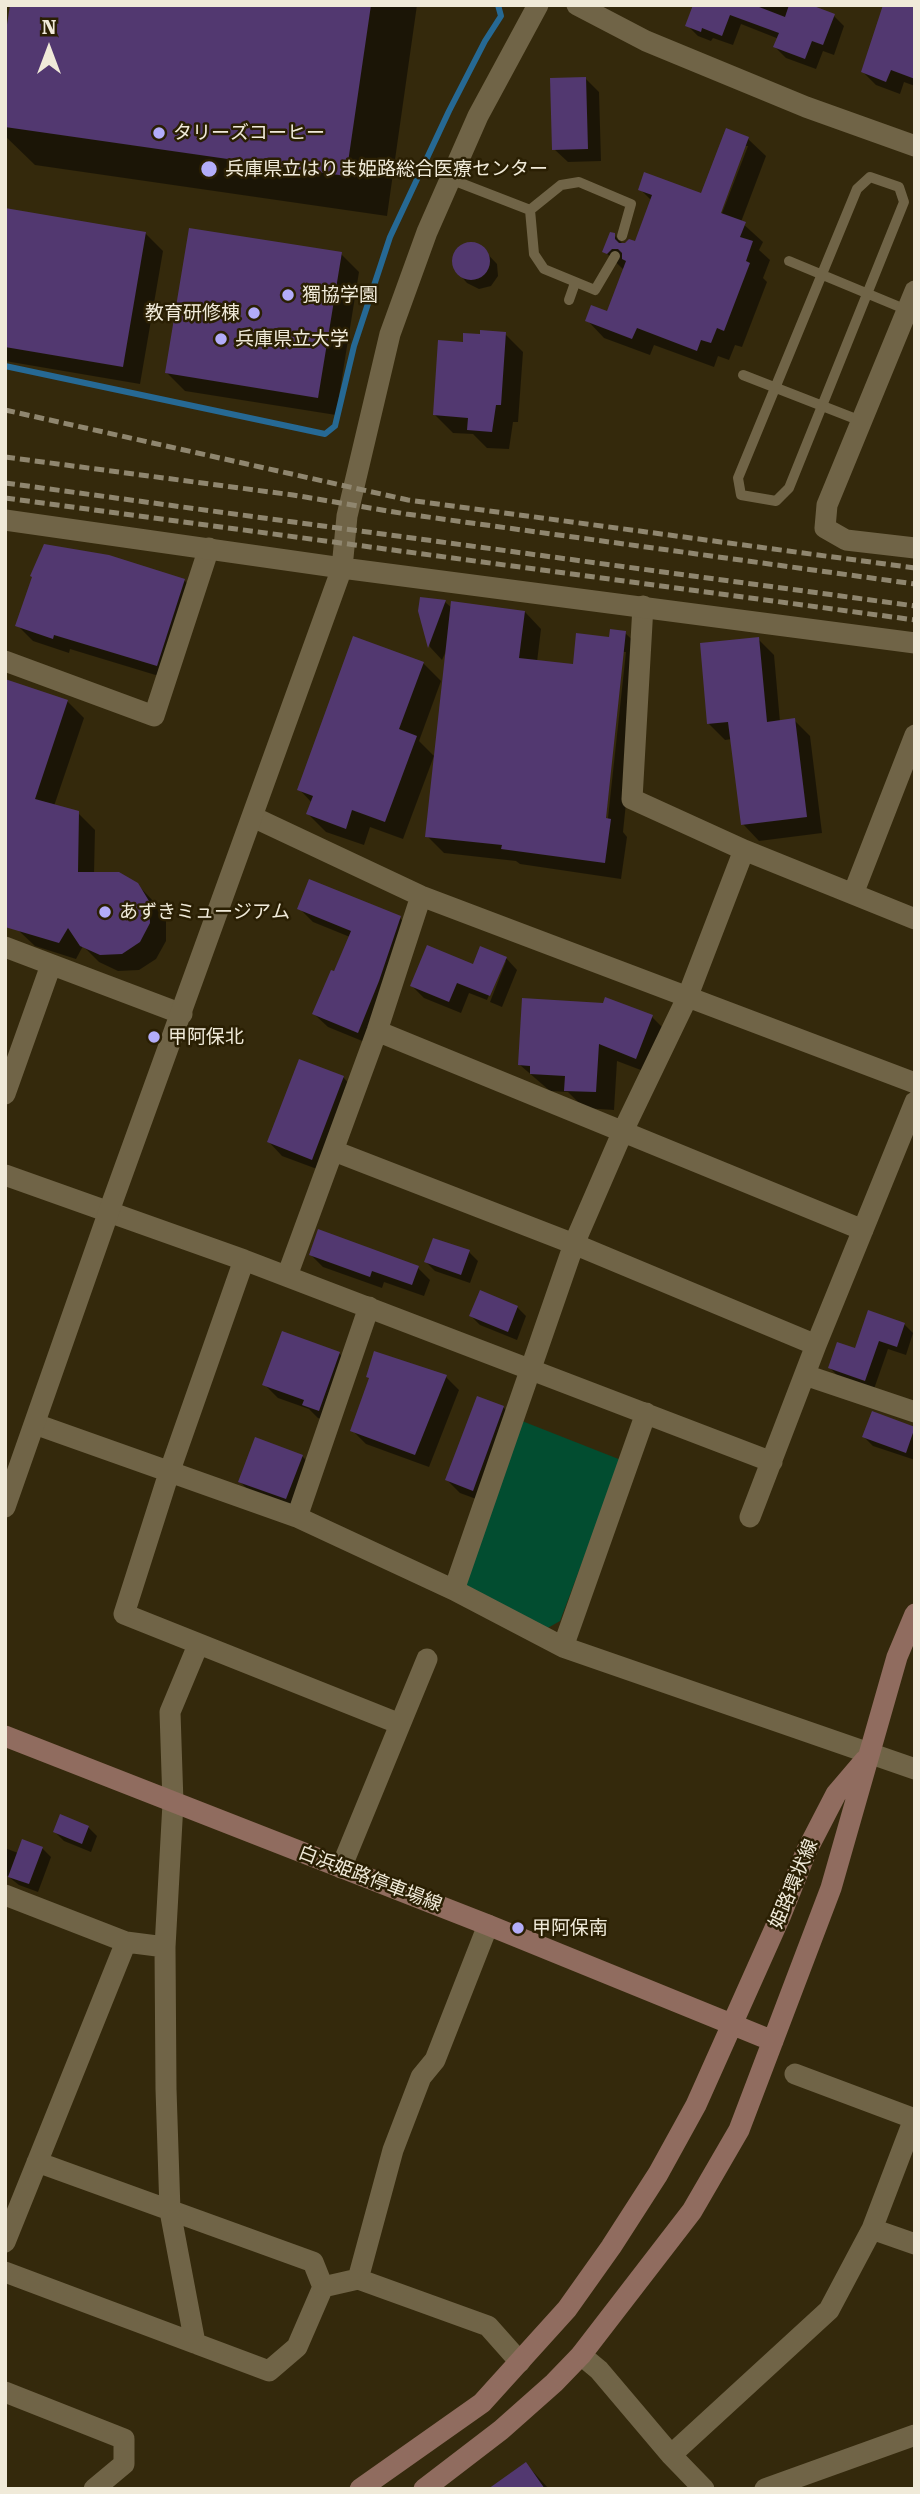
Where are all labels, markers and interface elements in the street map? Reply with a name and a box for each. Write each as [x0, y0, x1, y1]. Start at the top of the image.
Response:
north arrow [14, 14, 84, 84]
text: N [42, 16, 56, 39]
place label: タリーズコーヒー [173, 122, 325, 144]
marker: タリーズコーヒー [151, 125, 167, 141]
place label: 兵庫県立はりま姫路総合医療センター [225, 158, 548, 180]
marker: 兵庫県立はりま姫路総合医療センター [199, 159, 219, 179]
place label: 獨協学園 [302, 284, 378, 306]
marker: 獨協学園 [280, 287, 296, 303]
place label: 教育研修棟 [145, 302, 240, 324]
marker: 教育研修棟 [246, 305, 262, 321]
place label: 兵庫県立大学 [235, 328, 349, 350]
marker: 兵庫県立大学 [213, 331, 229, 347]
place label: あずきミュージアム [119, 901, 290, 923]
marker: あずきミュージアム [97, 904, 113, 920]
place label: 甲阿保北 [168, 1026, 244, 1048]
marker: 甲阿保北 [146, 1029, 162, 1045]
street label: 姫路環状線 [765, 1836, 823, 1932]
street label: 白浜姫路停車場線 [295, 1841, 445, 1917]
place label: 甲阿保南 [532, 1917, 608, 1939]
marker: 甲阿保南 [510, 1920, 526, 1936]

